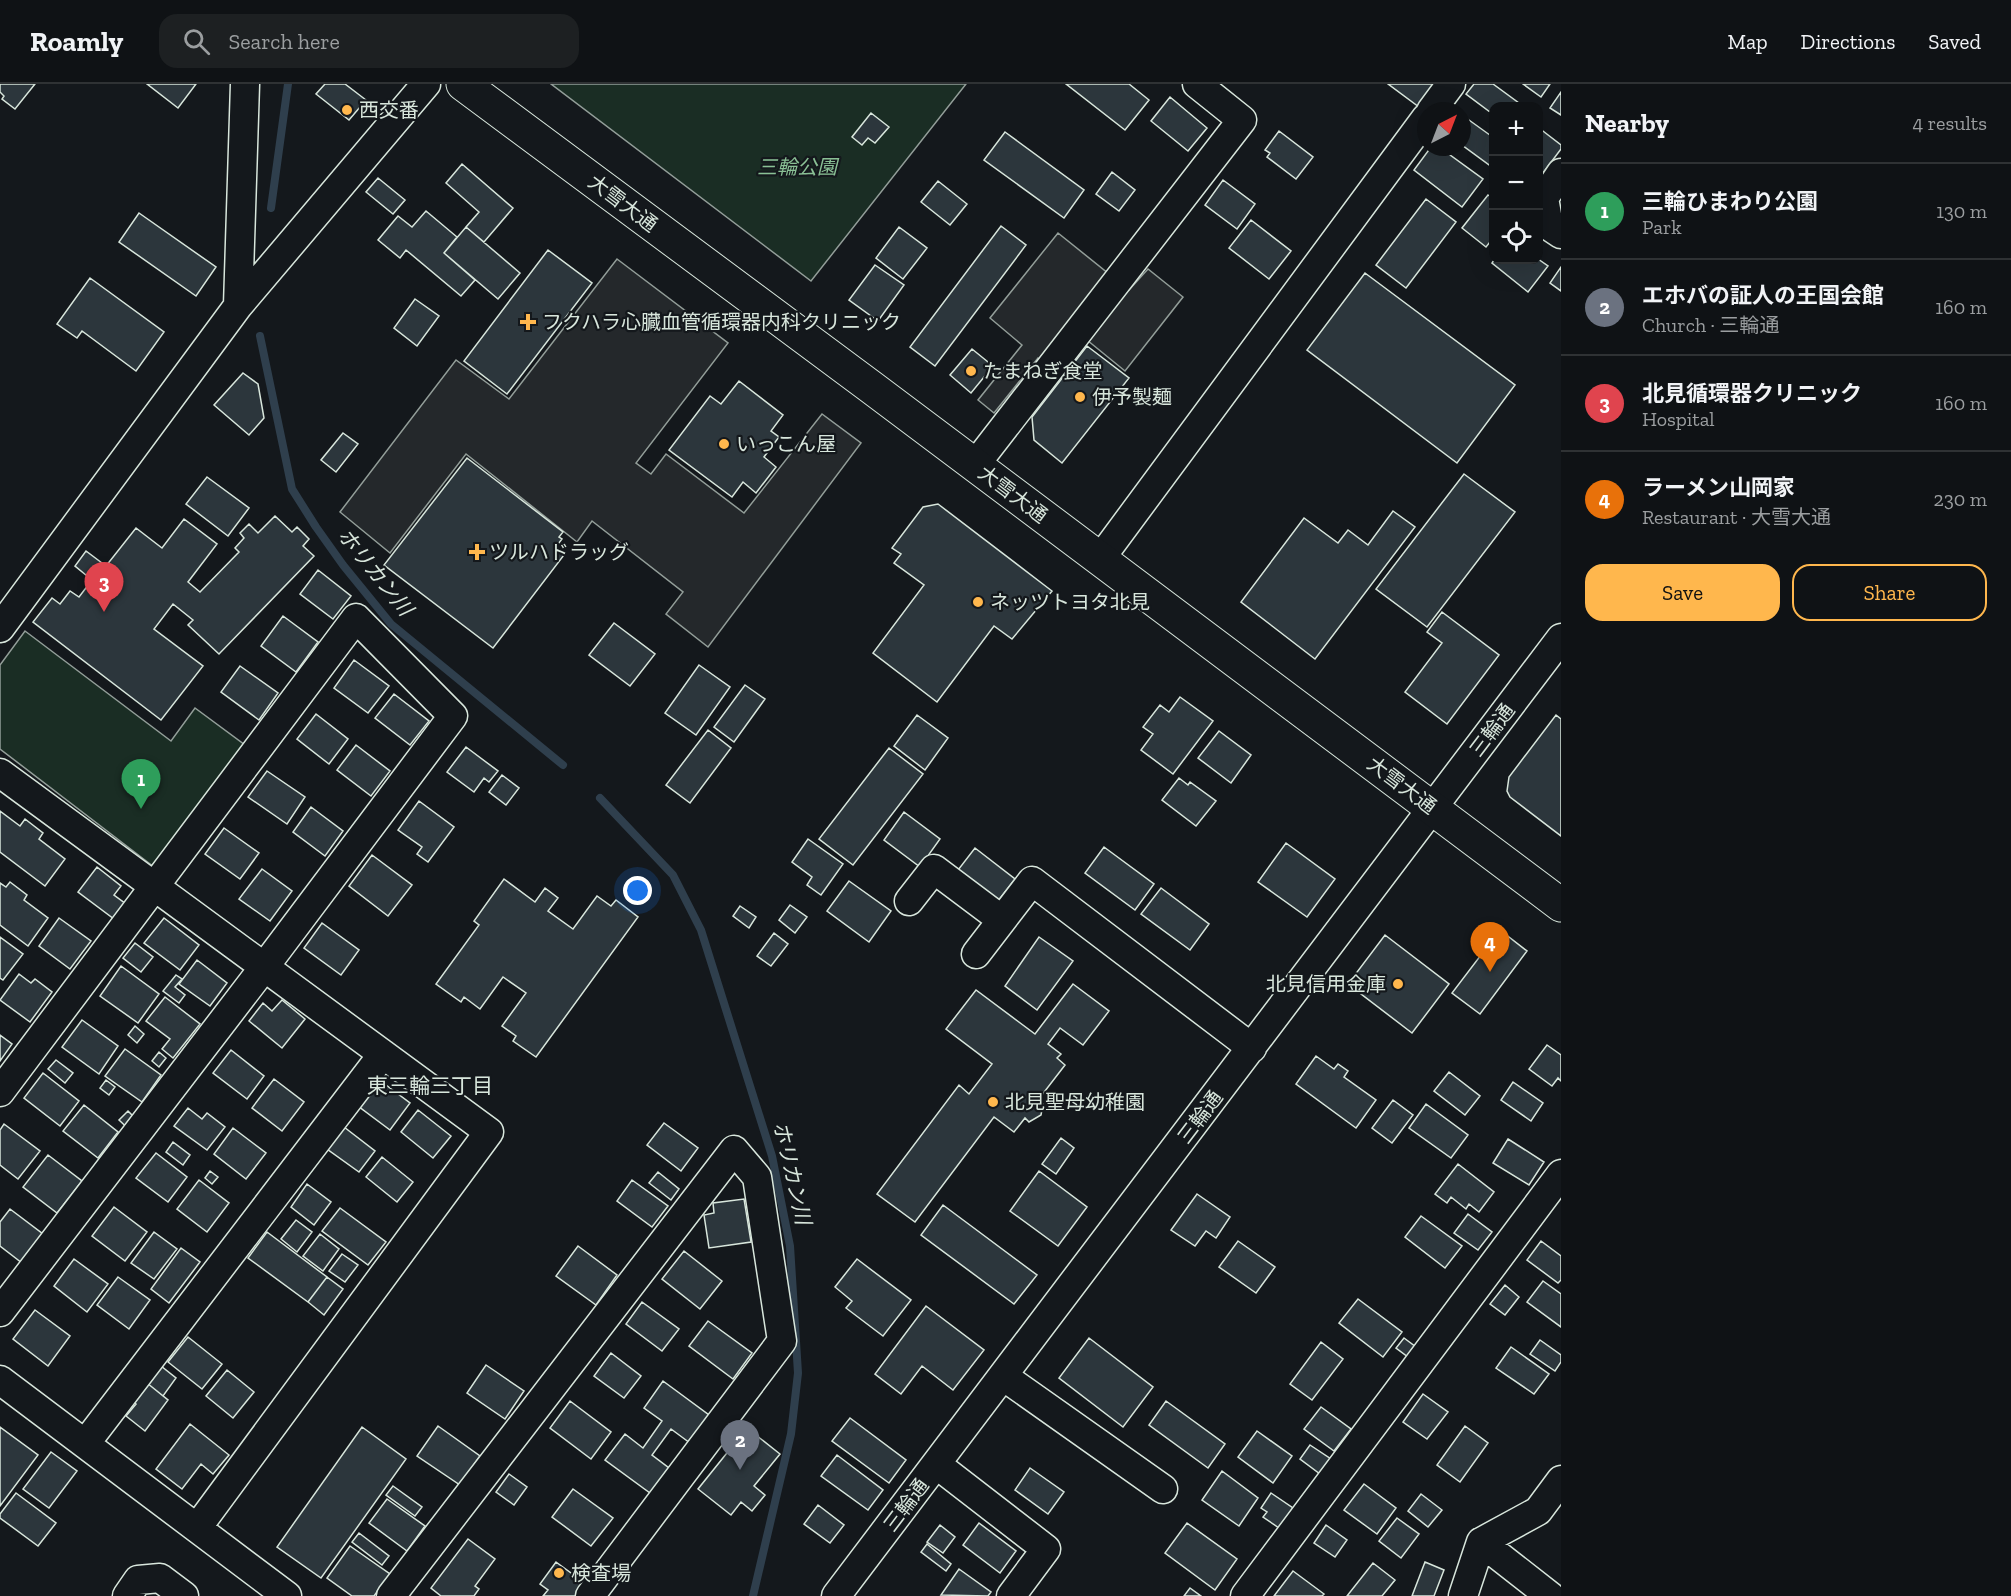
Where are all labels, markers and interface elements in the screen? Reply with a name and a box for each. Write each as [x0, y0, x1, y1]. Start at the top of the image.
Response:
search box [159, 14, 579, 68]
text: Roamly [30, 25, 123, 58]
icon: search [180, 25, 213, 58]
text: Search here [228, 28, 340, 55]
text: Map [1728, 29, 1768, 54]
text: Directions [1801, 29, 1895, 54]
text: Saved [1928, 29, 1981, 54]
place label: 西交番 [359, 98, 419, 122]
north arrow [1417, 102, 1471, 156]
map controls [1489, 102, 1543, 264]
button: + [1489, 102, 1543, 156]
marker: 西交番 [340, 103, 354, 117]
text: Nearby [1585, 107, 1669, 139]
text: 4 results [1912, 111, 1987, 135]
park label: 三輪公園 [757, 155, 840, 179]
button: − [1489, 156, 1543, 210]
street label: 大雪大通 [584, 169, 662, 237]
text: 三輪ひまわり公園 [1642, 188, 1818, 215]
text: 1 [1600, 199, 1609, 223]
text: 130 m [1936, 199, 1987, 223]
button: locate [1489, 210, 1543, 264]
text: Park [1642, 215, 1682, 239]
text: エホバの証人の王国会館 [1642, 282, 1884, 309]
text: 2 [1599, 295, 1610, 319]
text: 160 m [1935, 295, 1987, 319]
place label: フクハラ心臓血管循環器内科クリニック [542, 310, 901, 334]
marker: フクハラ心臓血管循環器内科クリニック [519, 313, 537, 331]
text: Church · 三輪通 [1642, 313, 1779, 337]
place label: たまねぎ食堂 [983, 359, 1102, 383]
marker: たまねぎ食堂 [964, 364, 978, 378]
text: 北見循環器クリニック [1642, 380, 1862, 407]
place label: 伊予製麺 [1092, 385, 1172, 409]
marker: 伊予製麺 [1073, 390, 1087, 404]
text: 3 [1599, 391, 1610, 415]
text: 160 m [1935, 391, 1987, 415]
text: Hospital [1642, 407, 1715, 431]
place label: いっこん屋 [736, 432, 836, 456]
marker: いっこん屋 [717, 437, 731, 451]
street label: 大雪大通 [974, 460, 1052, 528]
text: ラーメン山岡家 [1642, 474, 1795, 501]
text: 4 [1599, 487, 1610, 511]
text: 230 m [1934, 487, 1987, 511]
text: Restaurant · 大雪大通 [1642, 505, 1831, 529]
water label: ホリカン川 [333, 523, 419, 622]
place label: ツルハドラッグ [489, 540, 629, 564]
marker: ツルハドラッグ [470, 545, 484, 559]
pin: 3 [84, 562, 124, 612]
button: Save [1585, 564, 1780, 621]
button: Share [1792, 564, 1987, 621]
place label: ネッツトヨタ北見 [990, 590, 1150, 614]
marker: ネッツトヨタ北見 [971, 595, 985, 609]
street label: 三輪通 [1464, 699, 1520, 761]
street label: 大雪大通 [1363, 751, 1441, 819]
pin: 1 [122, 760, 160, 809]
your location [623, 876, 652, 905]
pin: 4 [1470, 922, 1510, 972]
place label: 北見信用金庫 [1266, 972, 1386, 996]
marker: 北見信用金庫 [1391, 977, 1405, 991]
district label: 東三輪三丁目 [367, 1073, 493, 1098]
street label: 三輪通 [1172, 1086, 1228, 1148]
place label: 北見聖母幼稚園 [1005, 1090, 1145, 1114]
marker: 北見聖母幼稚園 [986, 1095, 1000, 1109]
water label: ホリカン川 [768, 1119, 817, 1229]
pin: 2 [720, 1420, 760, 1470]
street label: 三輪通 [878, 1474, 934, 1536]
place label: 検査場 [571, 1561, 631, 1585]
marker: 検査場 [552, 1566, 566, 1580]

